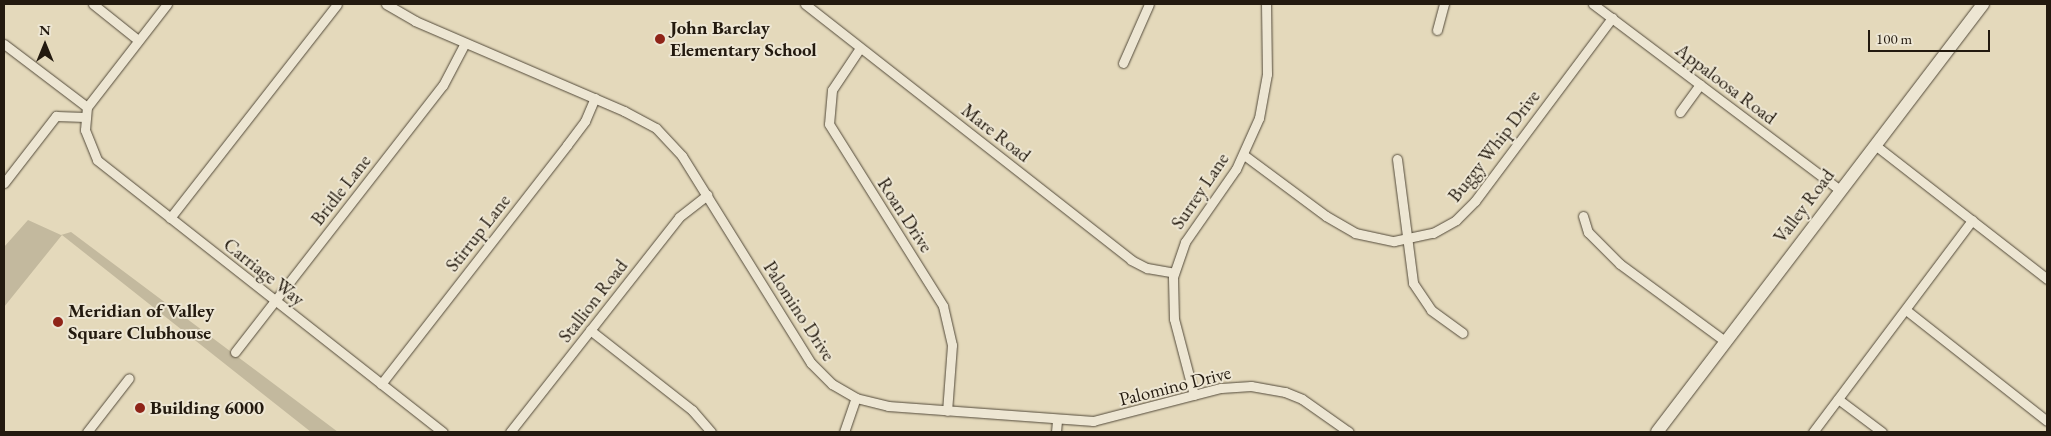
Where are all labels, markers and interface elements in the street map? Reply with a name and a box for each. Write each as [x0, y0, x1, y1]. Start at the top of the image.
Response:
place label: John Barclay Elementary School [670, 17, 817, 61]
north arrow [20, 20, 70, 70]
scale bar [1871, 20, 1994, 52]
text: N [39, 21, 51, 39]
text: 100 m [1876, 29, 1912, 48]
marker: John Barclay Elementary School [654, 33, 666, 45]
street label: Appaloosa Road [1671, 39, 1781, 129]
street label: Buggy Whip Drive [1443, 85, 1545, 207]
street label: Mare Road [957, 99, 1035, 167]
street label: Surrey Lane [1166, 148, 1234, 234]
street label: Bridle Lane [306, 150, 376, 230]
street label: Valley Road [1769, 164, 1839, 248]
street label: Roan Drive [872, 173, 938, 257]
street label: Stirrup Lane [441, 190, 515, 276]
street label: Carriage Way [219, 233, 309, 311]
street label: Stallion Road [553, 255, 633, 347]
street label: Palomino Drive [758, 257, 840, 365]
place label: Meridian of Valley Square Clubhouse [68, 300, 214, 344]
marker: Meridian of Valley Square Clubhouse [52, 316, 64, 328]
street label: Palomino Drive [1117, 361, 1233, 411]
place label: Building 6000 [150, 397, 264, 419]
marker: Building 6000 [134, 402, 146, 414]

